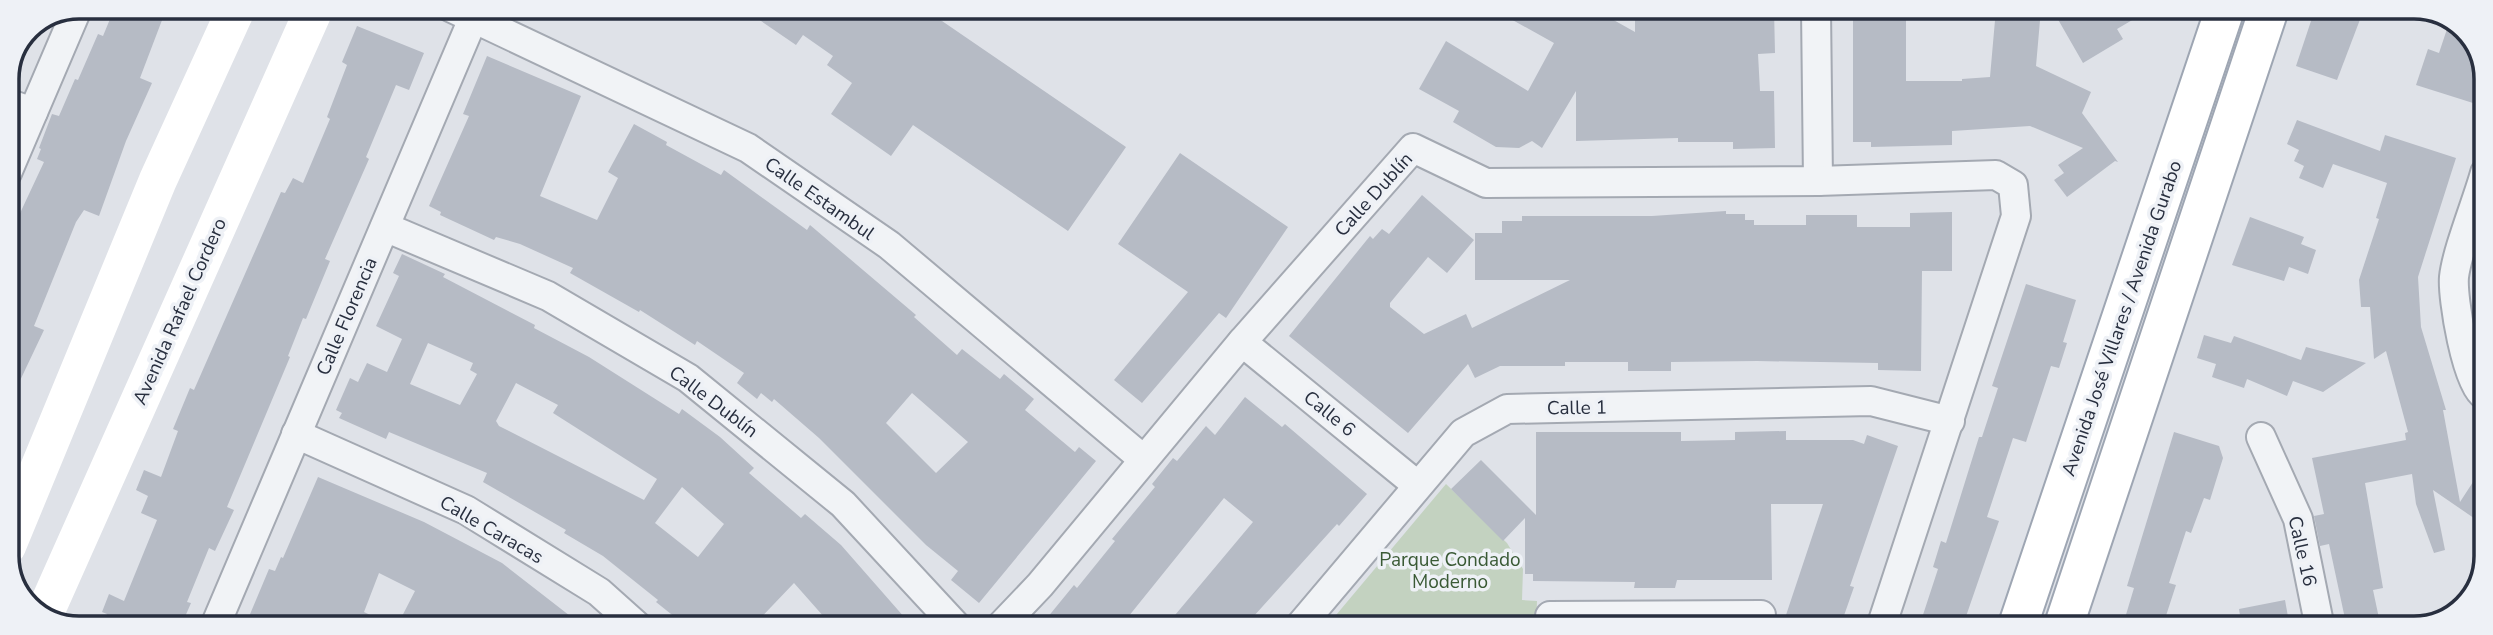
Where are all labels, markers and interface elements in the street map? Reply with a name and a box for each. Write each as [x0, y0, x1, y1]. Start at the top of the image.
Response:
street label: Calle Dublín [1329, 147, 1419, 243]
street label: Calle Estambul [759, 151, 880, 247]
street label: Avenida José Villares / Avenida Gurabo [2056, 157, 2188, 480]
street label: Avenida Rafael Cordero [127, 214, 233, 409]
street label: Calle Florencia [310, 253, 384, 379]
street label: Calle Dublín [664, 360, 763, 444]
street label: Calle 6 [1298, 385, 1361, 443]
street label: Calle 1 [1547, 394, 1607, 422]
street label: Calle Caracas [435, 490, 548, 570]
street label: Calle 16 [2281, 513, 2323, 589]
park label: Parque Condado Moderno [1379, 547, 1521, 595]

